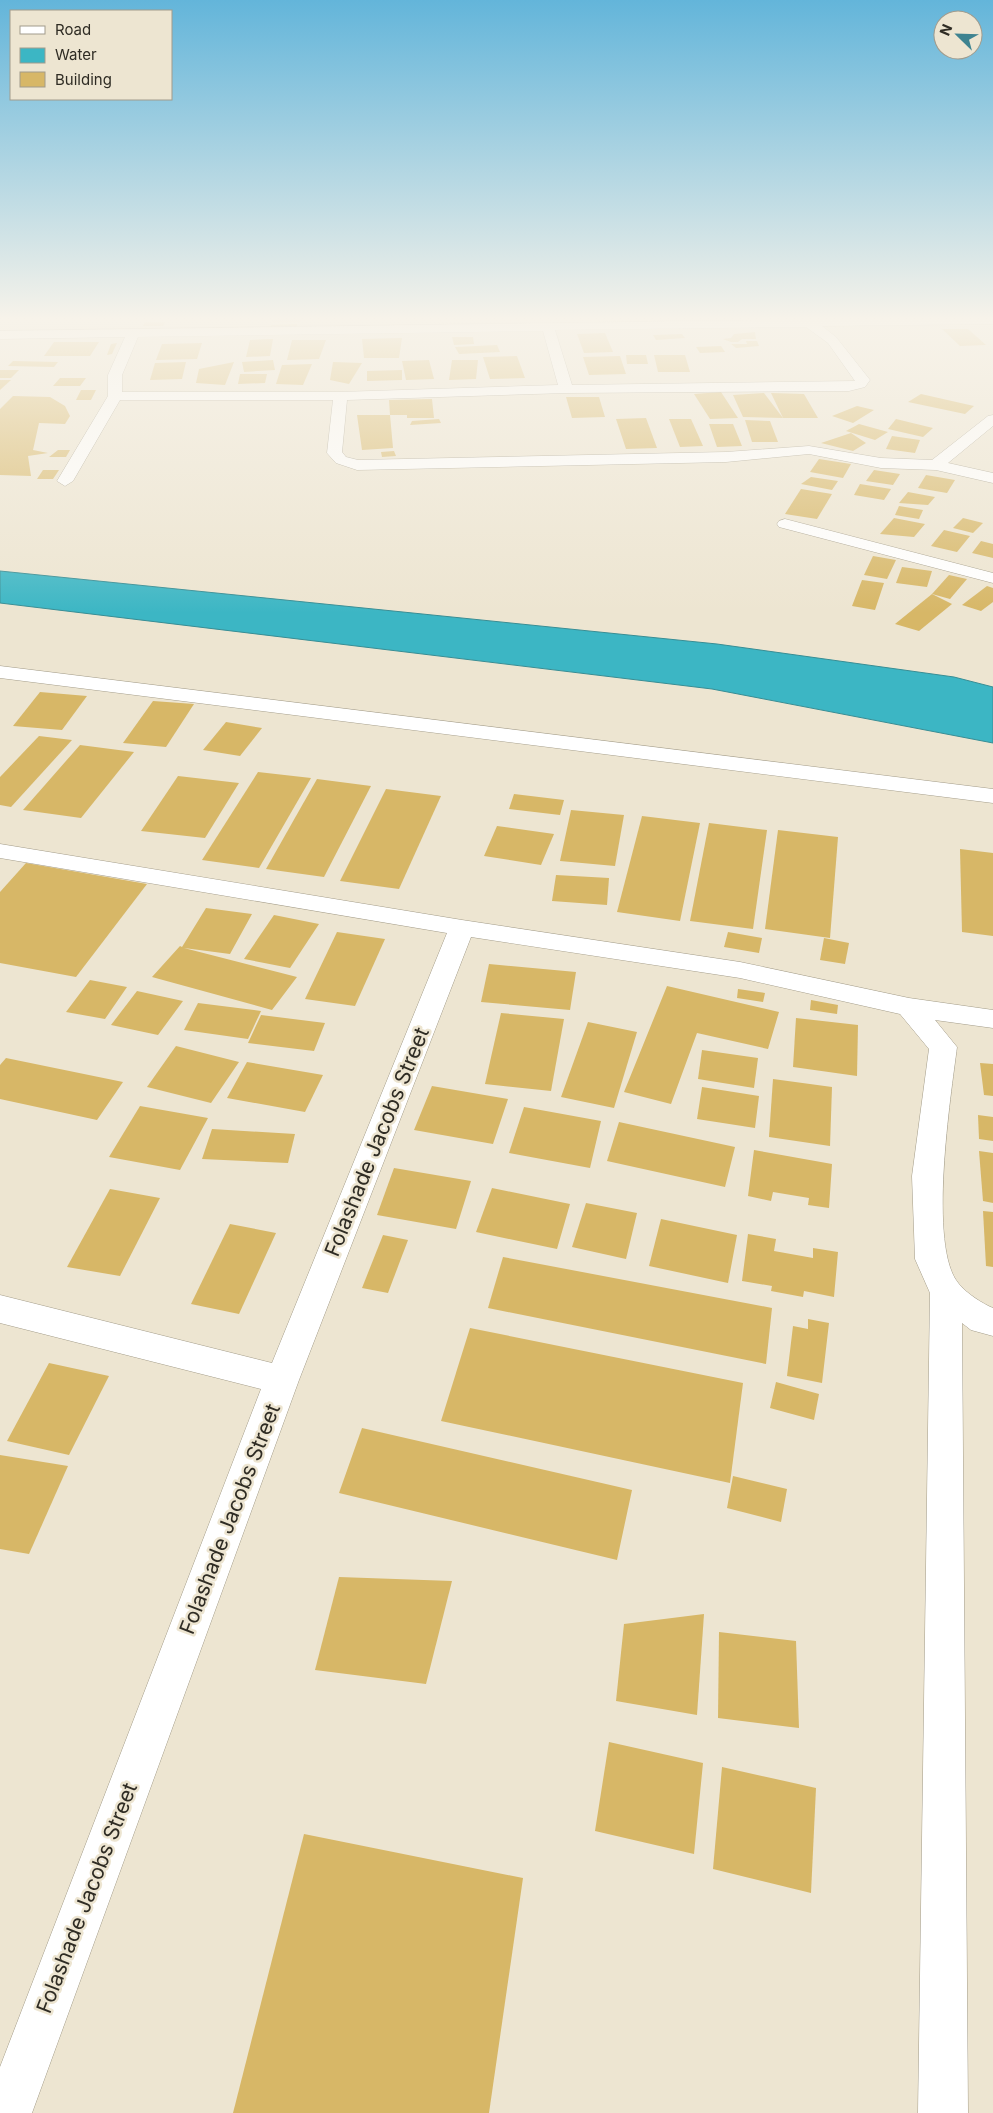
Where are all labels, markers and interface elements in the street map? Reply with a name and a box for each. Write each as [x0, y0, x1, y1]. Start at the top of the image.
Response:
legend [10, 10, 172, 100]
north arrow [933, 10, 983, 60]
text: Road [55, 20, 91, 39]
text: N [936, 21, 955, 38]
text: Water [55, 45, 97, 64]
text: Building [55, 70, 112, 89]
street label: Folashade Jacobs Street [319, 1024, 434, 1260]
street label: Folashade Jacobs Street [174, 1400, 285, 1638]
street label: Folashade Jacobs Street [31, 1779, 142, 2017]

